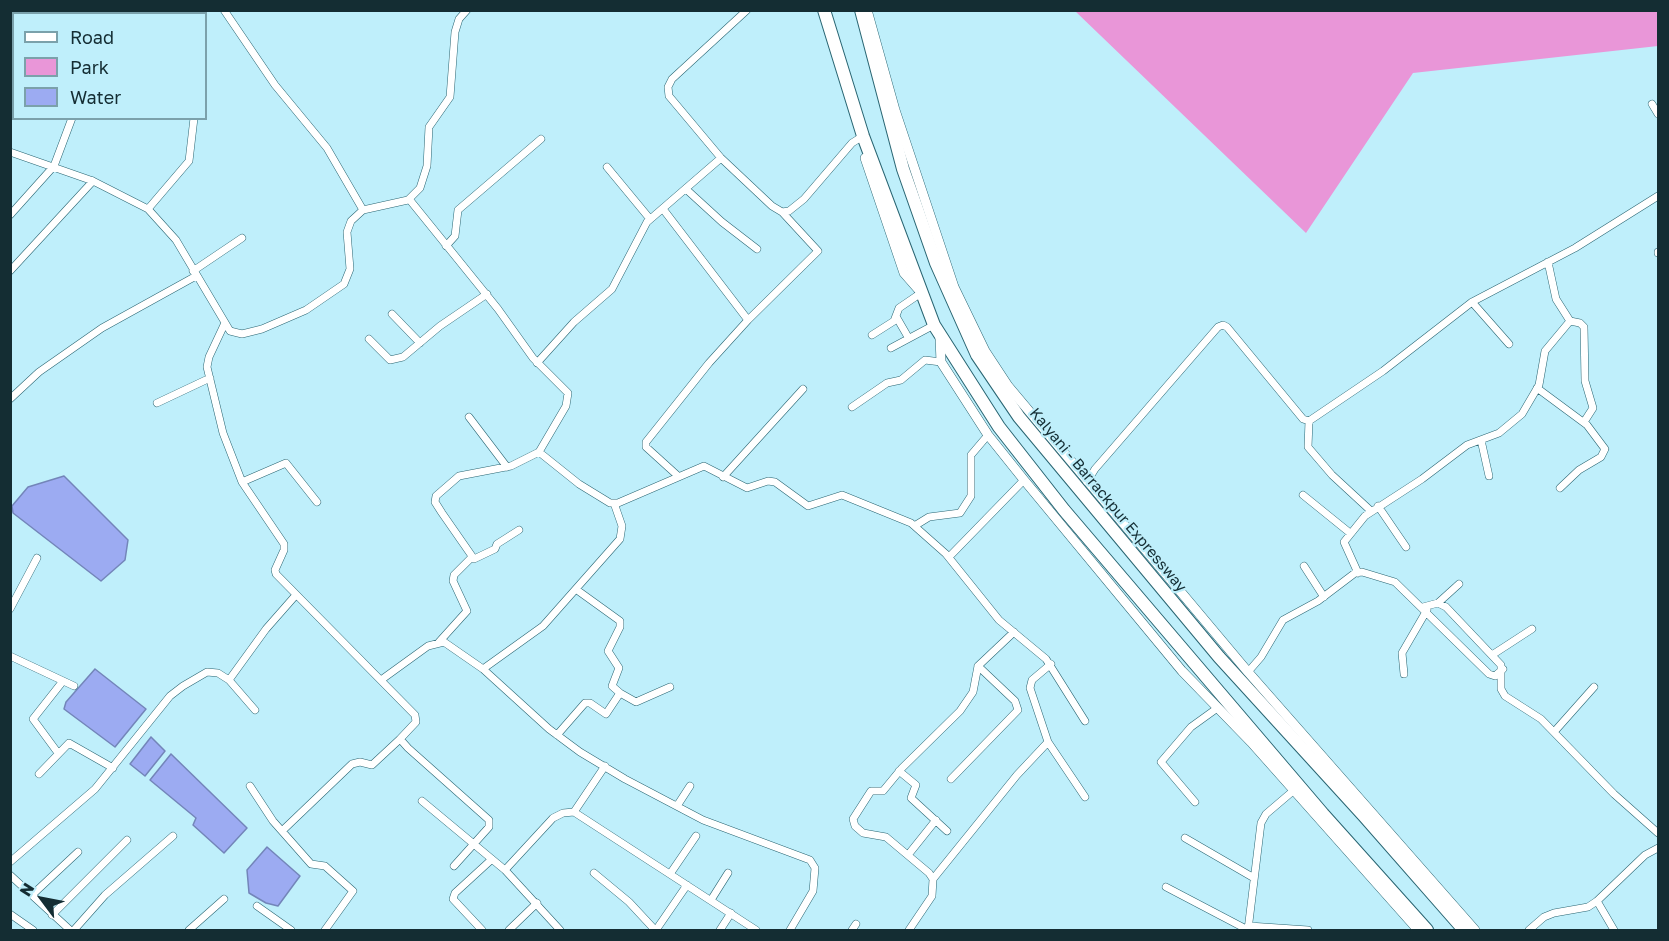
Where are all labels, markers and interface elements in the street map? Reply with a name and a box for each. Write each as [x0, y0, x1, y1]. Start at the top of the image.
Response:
legend [12, 12, 207, 120]
text: Road [70, 26, 114, 48]
text: Park [70, 56, 109, 78]
text: Water [70, 86, 121, 108]
street label: Kalyani - Barrackpur Expressway [1026, 404, 1190, 596]
north arrow [12, 869, 72, 929]
text: N [15, 879, 38, 900]

